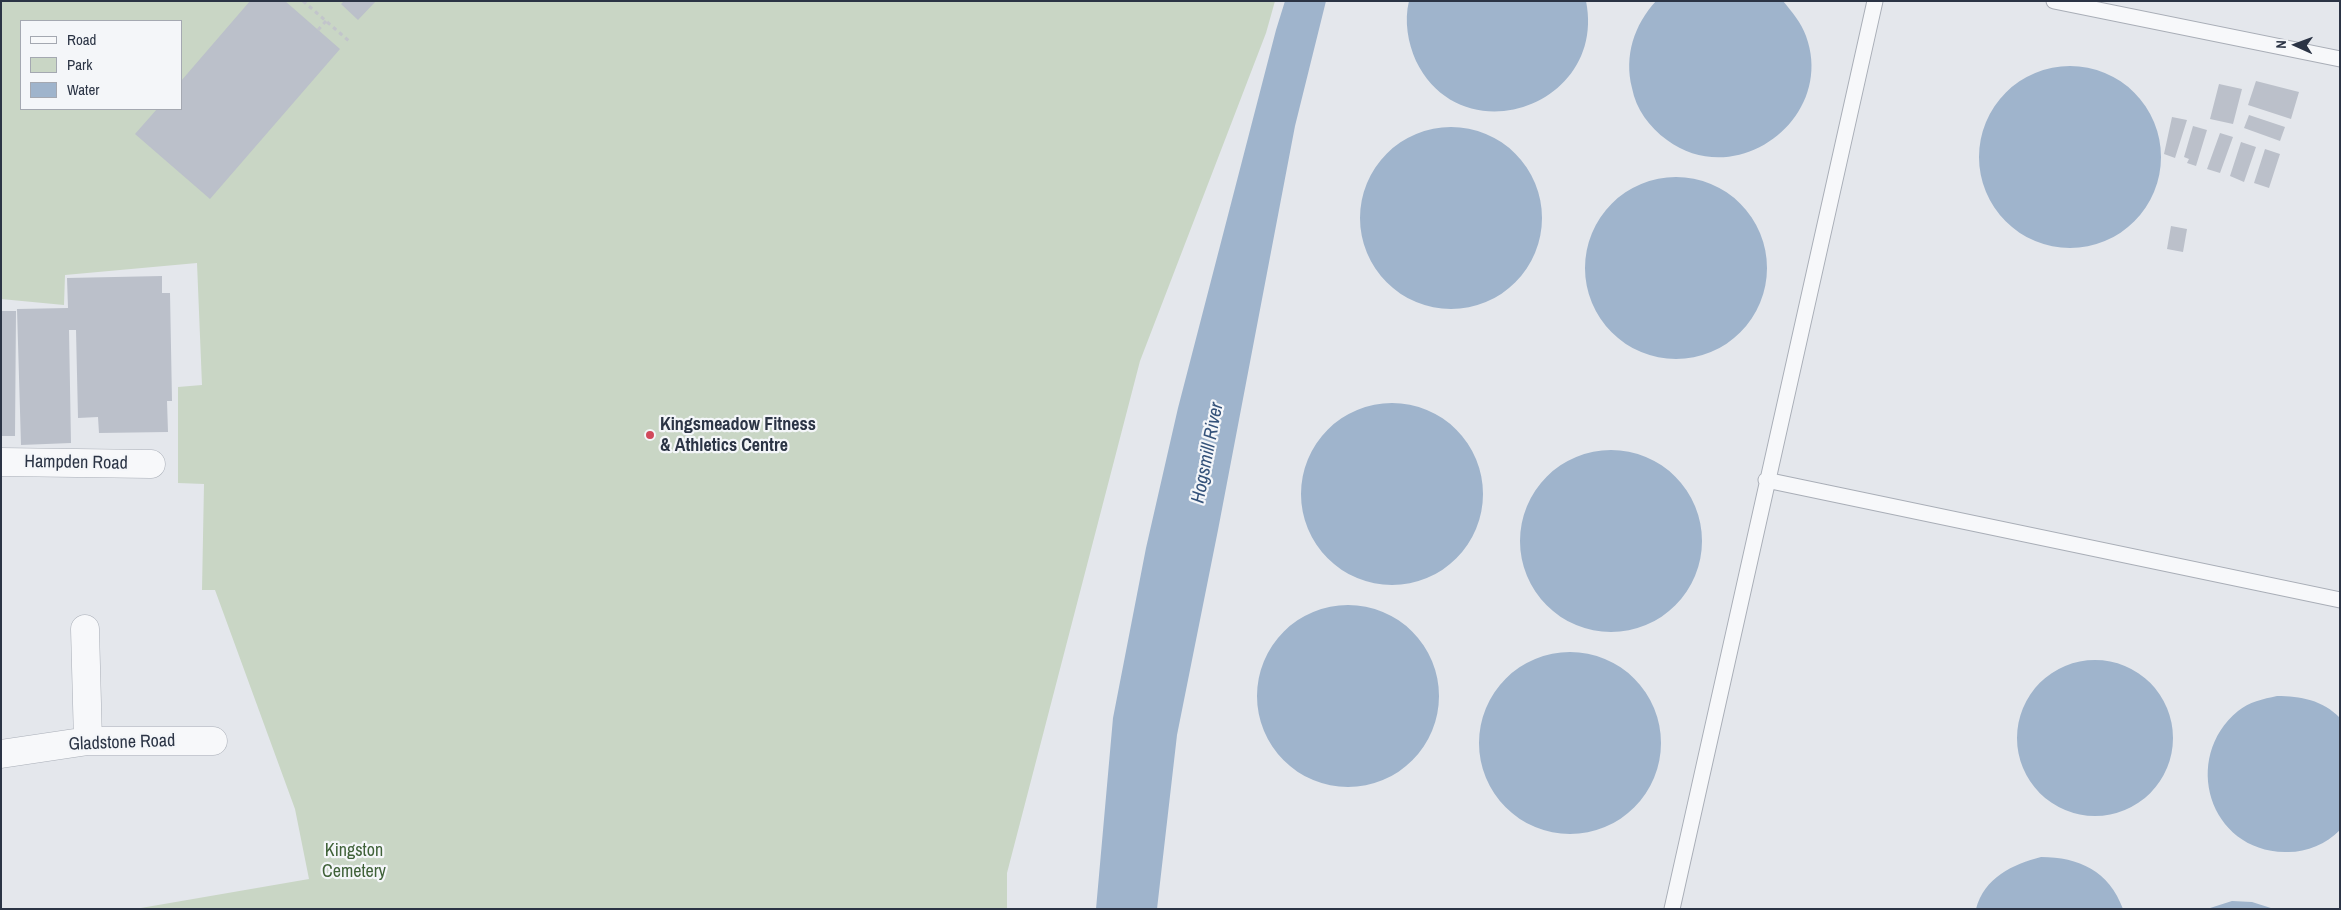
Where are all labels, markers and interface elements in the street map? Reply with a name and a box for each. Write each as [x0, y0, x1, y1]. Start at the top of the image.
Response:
legend [20, 20, 182, 110]
north arrow [2271, 20, 2321, 70]
text: Road [67, 29, 96, 50]
text: N [2272, 40, 2290, 49]
text: Park [67, 54, 92, 75]
text: Water [67, 79, 99, 100]
water label: Hogsmill River [1187, 401, 1229, 505]
place label: Kingsmeadow Fitness & Athletics Centre [660, 414, 816, 456]
marker: Kingsmeadow Fitness & Athletics Centre [644, 429, 656, 441]
street label: Hampden Road [24, 451, 128, 475]
street label: Gladstone Road [68, 730, 176, 756]
park label: Kingston Cemetery [322, 840, 386, 882]

